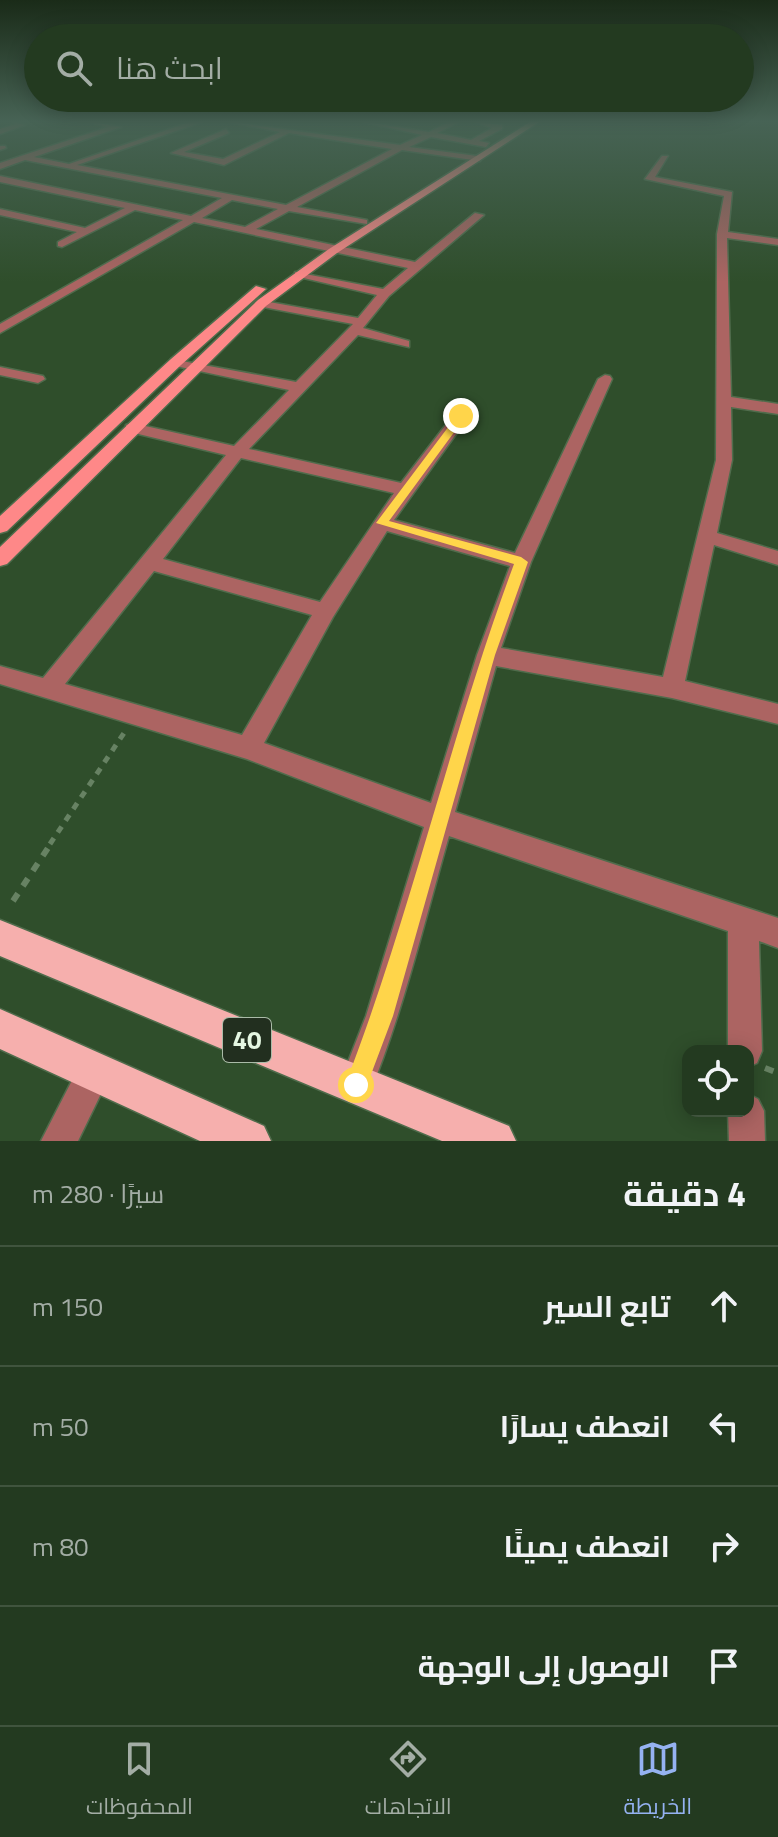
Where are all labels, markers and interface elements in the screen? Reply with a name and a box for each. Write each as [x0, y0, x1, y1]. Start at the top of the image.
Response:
search box [24, 24, 754, 112]
text: ابحث هنا [116, 45, 223, 91]
icon: search [52, 46, 96, 90]
route end [443, 398, 479, 434]
road number: 40 [223, 1018, 271, 1062]
map controls [682, 1045, 754, 1117]
button: locate [682, 1045, 754, 1117]
route start [338, 1067, 374, 1103]
text: 4 دقيقة [623, 1167, 746, 1219]
text: سيرًا · 280 m [32, 1174, 164, 1213]
text: تابع السير [544, 1283, 670, 1329]
icon: ahead [702, 1284, 746, 1328]
text: 150 m [32, 1287, 103, 1326]
text: انعطف يسارًا [500, 1403, 670, 1449]
icon: left [702, 1404, 746, 1448]
text: 50 m [32, 1407, 89, 1446]
text: انعطف يمينًا [503, 1523, 670, 1569]
icon: right [702, 1524, 746, 1568]
text: 80 m [32, 1527, 89, 1566]
text: الوصول إلى الوجهة [418, 1643, 670, 1689]
icon: arrive [702, 1644, 746, 1688]
tab: المحفوظات [86, 1737, 193, 1827]
tab: الاتجاهات [365, 1737, 452, 1827]
tab: الخريطة [623, 1737, 692, 1827]

